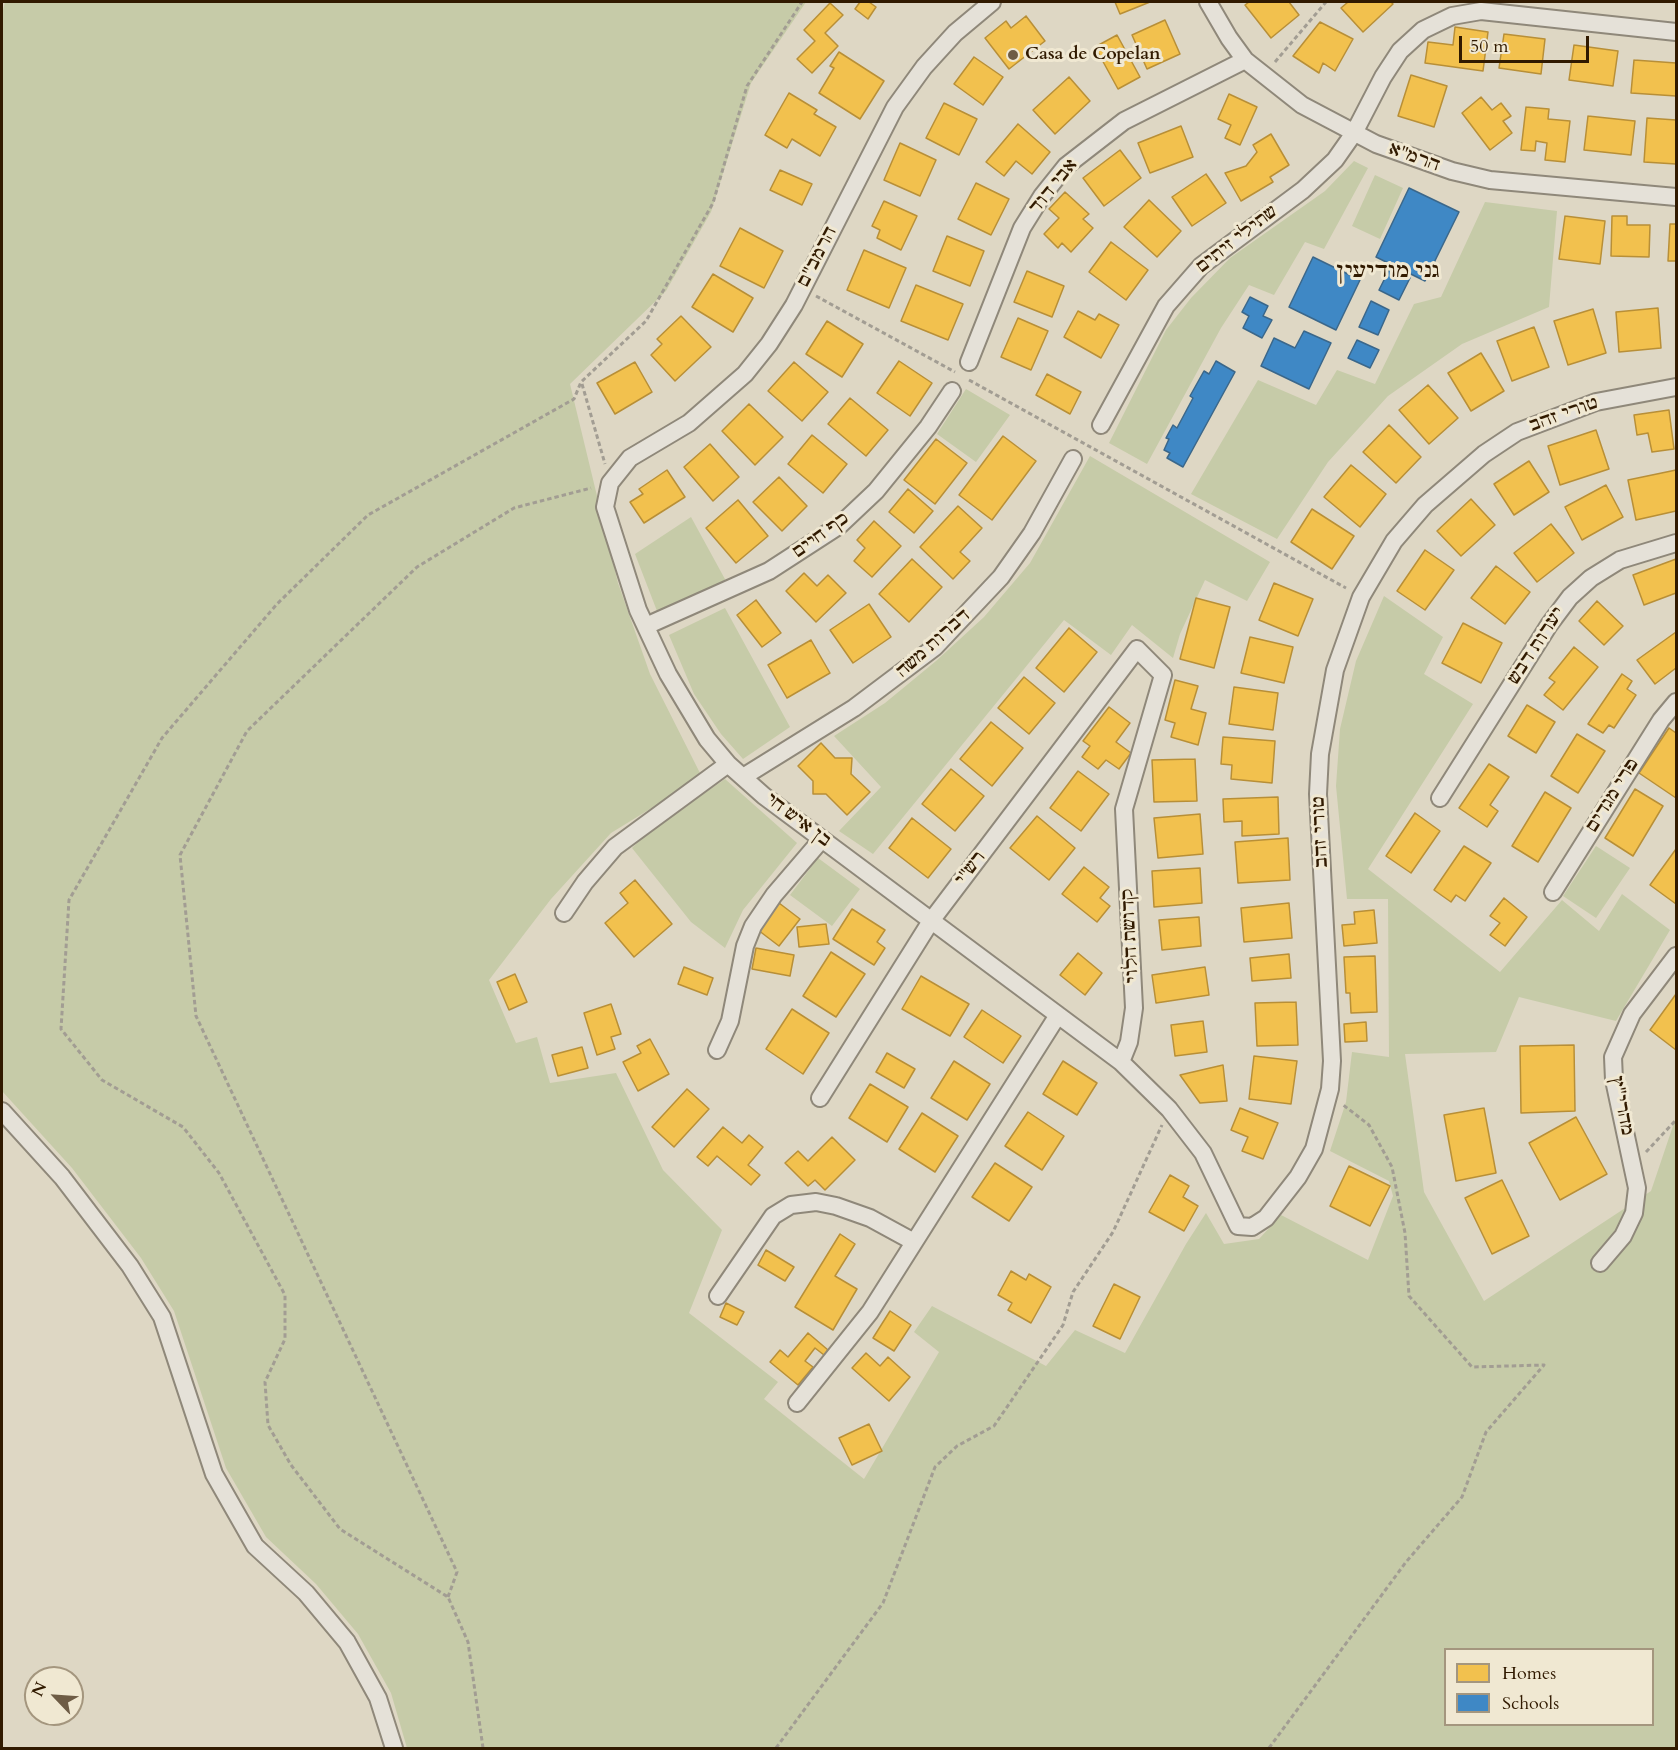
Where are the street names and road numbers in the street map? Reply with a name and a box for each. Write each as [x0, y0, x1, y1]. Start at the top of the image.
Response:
street label: הרמ"א [1385, 139, 1443, 177]
street label: אבי דוד [1025, 155, 1083, 219]
street label: שתילי זיתים [1192, 201, 1282, 279]
street label: הרמב"ם [794, 223, 842, 291]
street label: טורי זהב [1526, 393, 1602, 437]
street label: כף חיים [788, 508, 854, 564]
street label: יערות דבש [1504, 603, 1570, 689]
street label: דברות משה [893, 605, 975, 683]
street label: פרי מגדים [1582, 755, 1644, 837]
street label: בן איש חי [761, 789, 835, 853]
street label: טורי זהב [1308, 795, 1334, 869]
street label: רש"י [951, 848, 991, 890]
street label: קדושת הלוי [1118, 888, 1144, 984]
street label: מהרי"ץ [1605, 1074, 1637, 1138]

